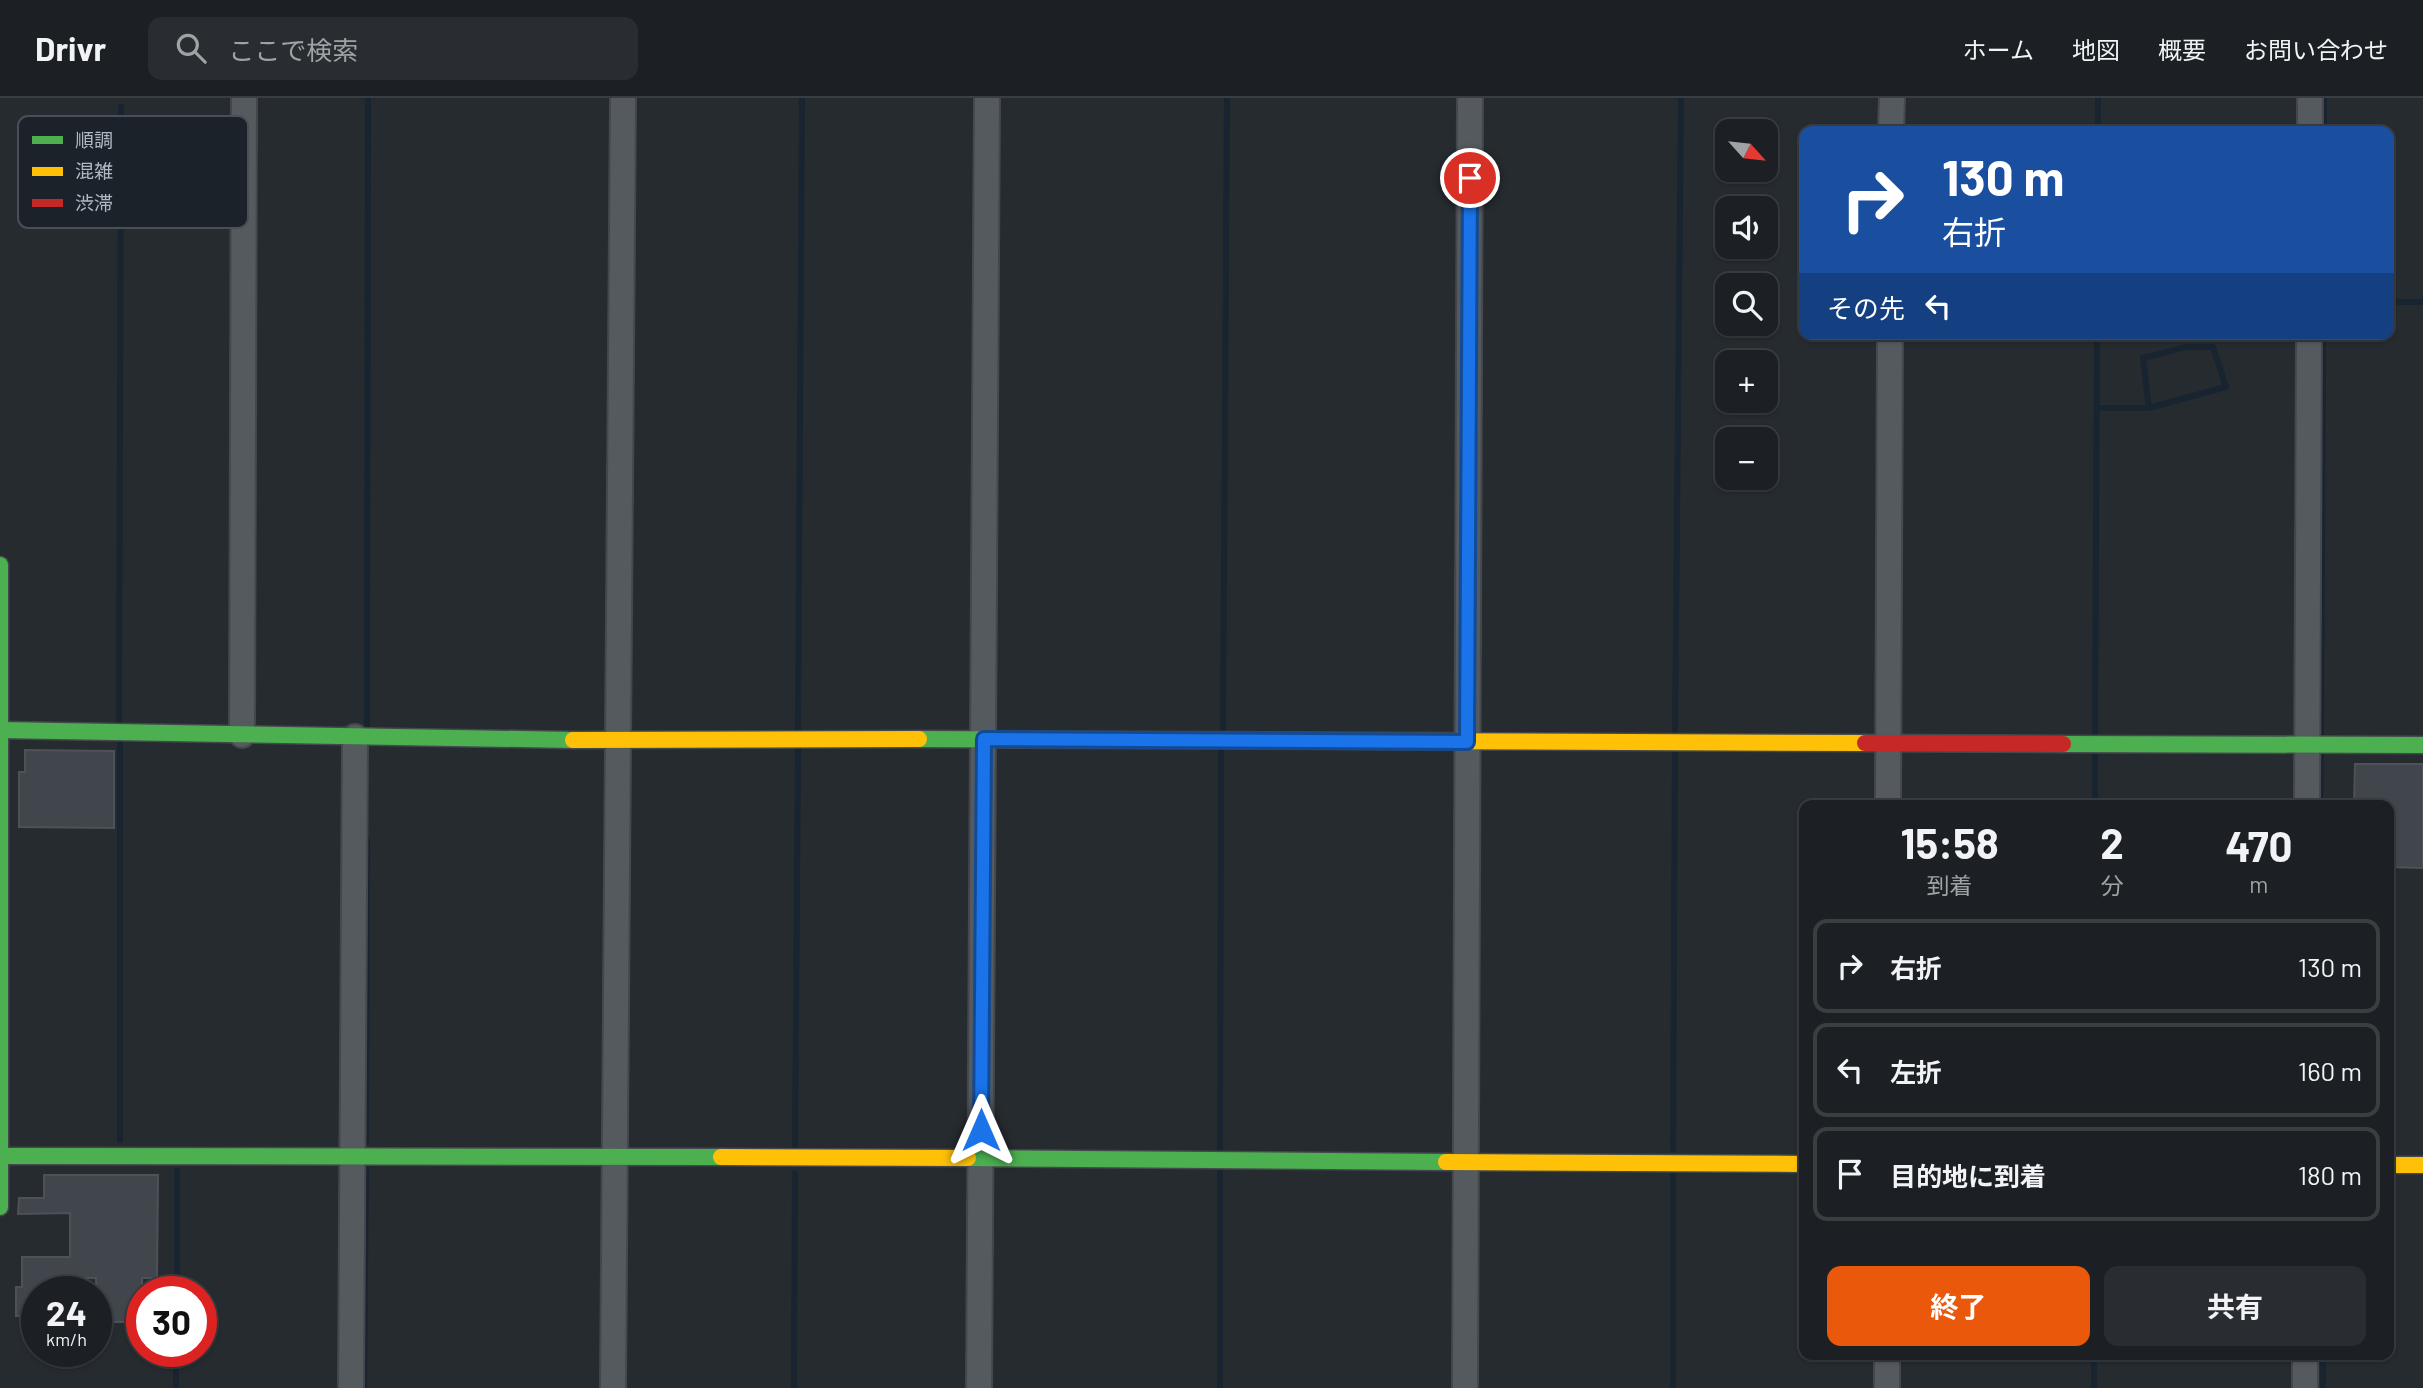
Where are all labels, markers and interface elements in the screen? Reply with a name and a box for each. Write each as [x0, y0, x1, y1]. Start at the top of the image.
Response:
search box [148, 17, 638, 80]
text: Drivr [35, 28, 106, 68]
icon: search [172, 29, 210, 67]
text: ここで検索 [228, 34, 358, 65]
text: ホーム [1963, 35, 2034, 64]
text: 地図 [2072, 35, 2120, 64]
text: 概要 [2158, 35, 2206, 64]
text: お問い合わせ [2244, 35, 2388, 64]
legend [18, 116, 248, 228]
north arrow [1715, 119, 1778, 182]
map controls [1715, 119, 1778, 490]
text: 順調 [75, 128, 113, 151]
text: 130 m [1942, 147, 2064, 206]
pin [1440, 148, 1500, 208]
icon: right [1827, 154, 1918, 245]
text: 混雑 [75, 159, 113, 182]
icon: arrive [1451, 159, 1489, 197]
text: 渋滞 [75, 191, 113, 214]
button: sound [1715, 196, 1778, 259]
text: 右折 [1942, 212, 2006, 250]
button: search [1715, 273, 1778, 336]
icon: left [1919, 287, 1957, 325]
text: その先 [1827, 292, 1905, 323]
button: + [1715, 350, 1778, 413]
button: − [1715, 427, 1778, 490]
text: 15:58 [1901, 817, 1999, 867]
text: 2 [2100, 817, 2124, 867]
text: 470 [2225, 820, 2292, 870]
text: m [2249, 870, 2268, 898]
text: 到着 [1927, 871, 1973, 899]
text: 分 [2100, 871, 2123, 899]
icon: right [1831, 947, 1869, 985]
text: 130 m [2298, 951, 2362, 982]
text: 右折 [1890, 952, 1942, 983]
icon: left [1831, 1051, 1869, 1089]
text: 160 m [2298, 1055, 2362, 1086]
text: 左折 [1890, 1056, 1942, 1087]
position arrow [944, 1093, 1018, 1167]
icon: arrive [1831, 1155, 1869, 1193]
text: 180 m [2298, 1159, 2362, 1190]
text: 目的地に到着 [1890, 1160, 2046, 1191]
button: 終了 [1827, 1266, 2090, 1346]
button: 共有 [2104, 1266, 2366, 1346]
speed limit sign: 30 [126, 1276, 217, 1367]
text: 24 [46, 1291, 87, 1333]
text: km/h [46, 1328, 87, 1350]

